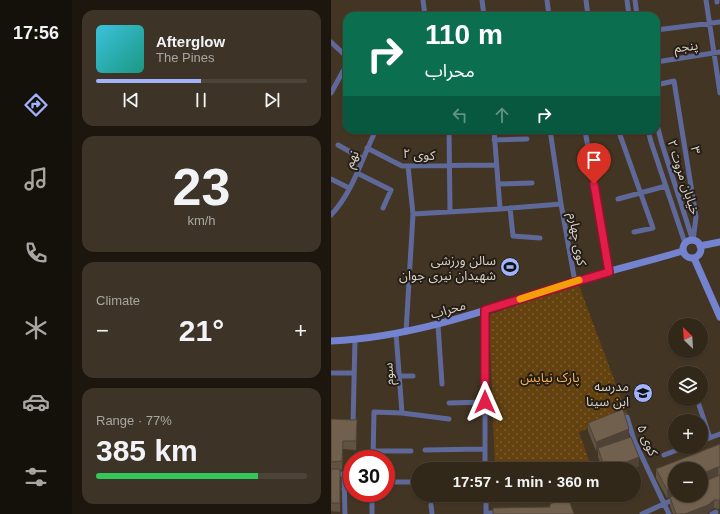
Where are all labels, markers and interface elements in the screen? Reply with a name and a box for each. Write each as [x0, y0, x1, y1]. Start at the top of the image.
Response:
text: 110 m [425, 19, 503, 50]
text: 17:56 [13, 23, 59, 43]
icon: right [359, 28, 411, 80]
text: Afterglow [156, 33, 225, 50]
street label: پنجم [673, 37, 699, 59]
text: The Pines [156, 50, 215, 65]
text: محراب [425, 61, 475, 81]
icon: previous [120, 89, 142, 111]
icon: pause [190, 89, 212, 111]
icon: next [261, 89, 283, 111]
icon: directions [22, 91, 50, 119]
icon: left [449, 104, 471, 126]
icon: ahead [491, 104, 513, 126]
icon: right [533, 104, 555, 126]
street label: خیابان مروت ۲ [663, 138, 703, 217]
pin [577, 143, 611, 184]
street label: ۳ [688, 145, 703, 155]
street label: کوی ۲ [402, 146, 436, 164]
street label: نهم [341, 148, 365, 171]
icon: arrive [583, 149, 605, 171]
text: 23 [173, 158, 230, 216]
icon: music [22, 165, 50, 193]
street label: کوی چهارم [563, 211, 590, 268]
text: km/h [187, 213, 216, 228]
icon: phone [22, 239, 50, 267]
place label: سالن ورزشی شهیدان نیری جوان [399, 253, 496, 284]
sports icon: سالن ورزشی شهیدان نیری جوان [499, 256, 521, 278]
text: Climate [96, 293, 140, 308]
street label: محراب [429, 297, 468, 322]
icon: climate [22, 314, 50, 342]
text: 21° [179, 314, 224, 347]
text: − [96, 318, 109, 343]
text: + [294, 318, 307, 343]
north arrow [668, 318, 708, 358]
map controls [668, 318, 708, 502]
street label: سوم [380, 362, 399, 386]
button: layers [668, 366, 708, 406]
park label: پارک نیایش [520, 370, 580, 387]
place label: مدرسه ابن سینا [586, 379, 629, 410]
position arrow [464, 381, 506, 423]
school or university icon: مدرسه ابن سینا [632, 382, 654, 404]
icon: car [22, 388, 50, 416]
text: Range · 77% [96, 413, 172, 428]
button: + [668, 414, 708, 454]
street label: کوی ۵ [633, 422, 661, 459]
text: 385 km [96, 434, 198, 467]
speed limit sign: 30 [343, 450, 395, 502]
button: − [668, 462, 708, 502]
icon: filters [22, 463, 50, 491]
text: 17:57 · 1 min · 360 m [453, 473, 599, 490]

